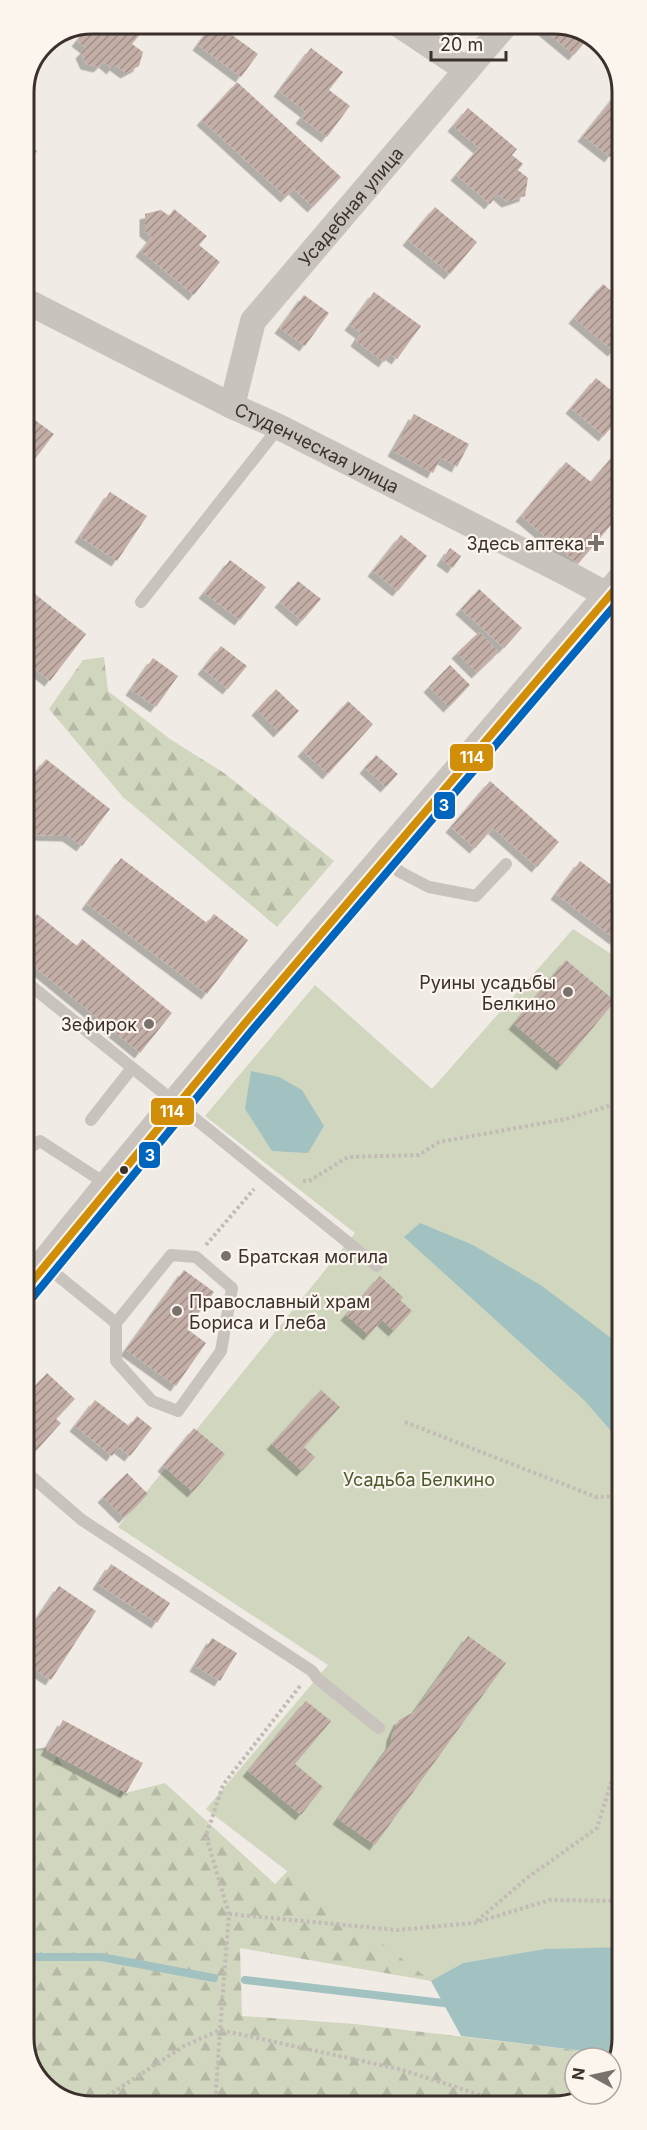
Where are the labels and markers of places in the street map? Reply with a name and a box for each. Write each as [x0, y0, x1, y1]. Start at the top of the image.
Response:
place label: Здесь аптека [467, 533, 584, 554]
marker: Здесь аптека [589, 536, 603, 550]
place label: Руины усадьбы Белкино [419, 972, 556, 1014]
marker: Руины усадьбы Белкино [561, 985, 575, 999]
place label: Зефирок [61, 1014, 137, 1035]
marker: Зефирок [142, 1017, 156, 1031]
unlabelled marker [118, 1164, 130, 1176]
place label: Братская могила [238, 1246, 388, 1267]
marker: Братская могила [219, 1249, 233, 1263]
place label: Православный храм Бориса и Глеба [189, 1291, 370, 1333]
marker: Православный храм Бориса и Глеба [170, 1304, 184, 1318]

